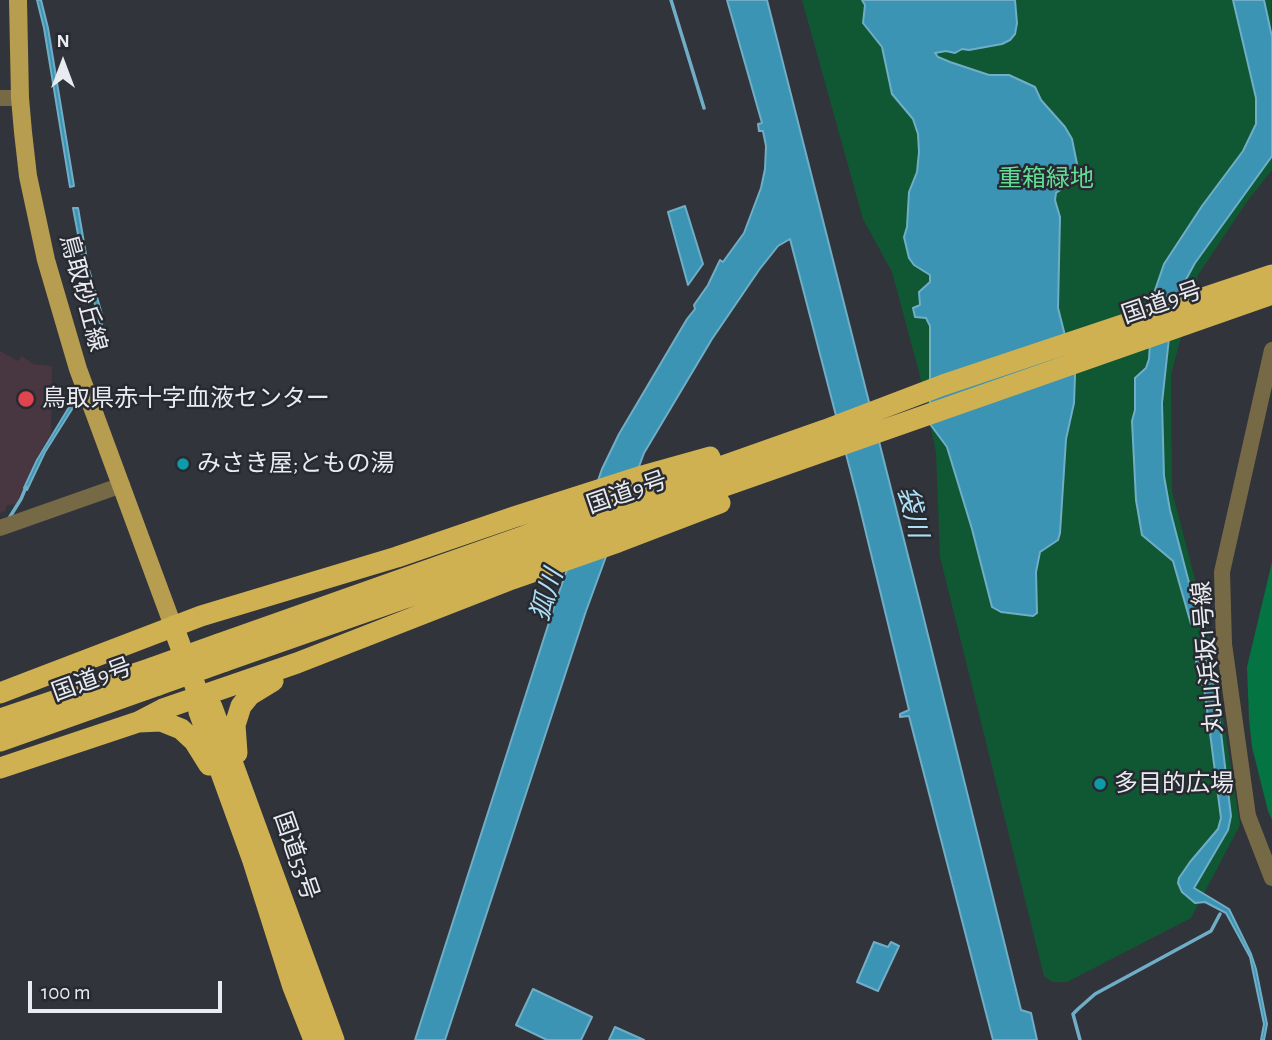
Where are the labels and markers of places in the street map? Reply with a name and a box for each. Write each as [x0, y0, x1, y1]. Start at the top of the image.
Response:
place label: 鳥取県赤十字血液センター [42, 385, 330, 413]
marker: 鳥取県赤十字血液センター [16, 389, 36, 409]
place label: みさき屋;ともの湯 [197, 450, 394, 478]
marker: みさき屋;ともの湯 [175, 456, 191, 472]
place label: 多目的広場 [1114, 770, 1234, 798]
marker: 多目的広場 [1092, 776, 1108, 792]

